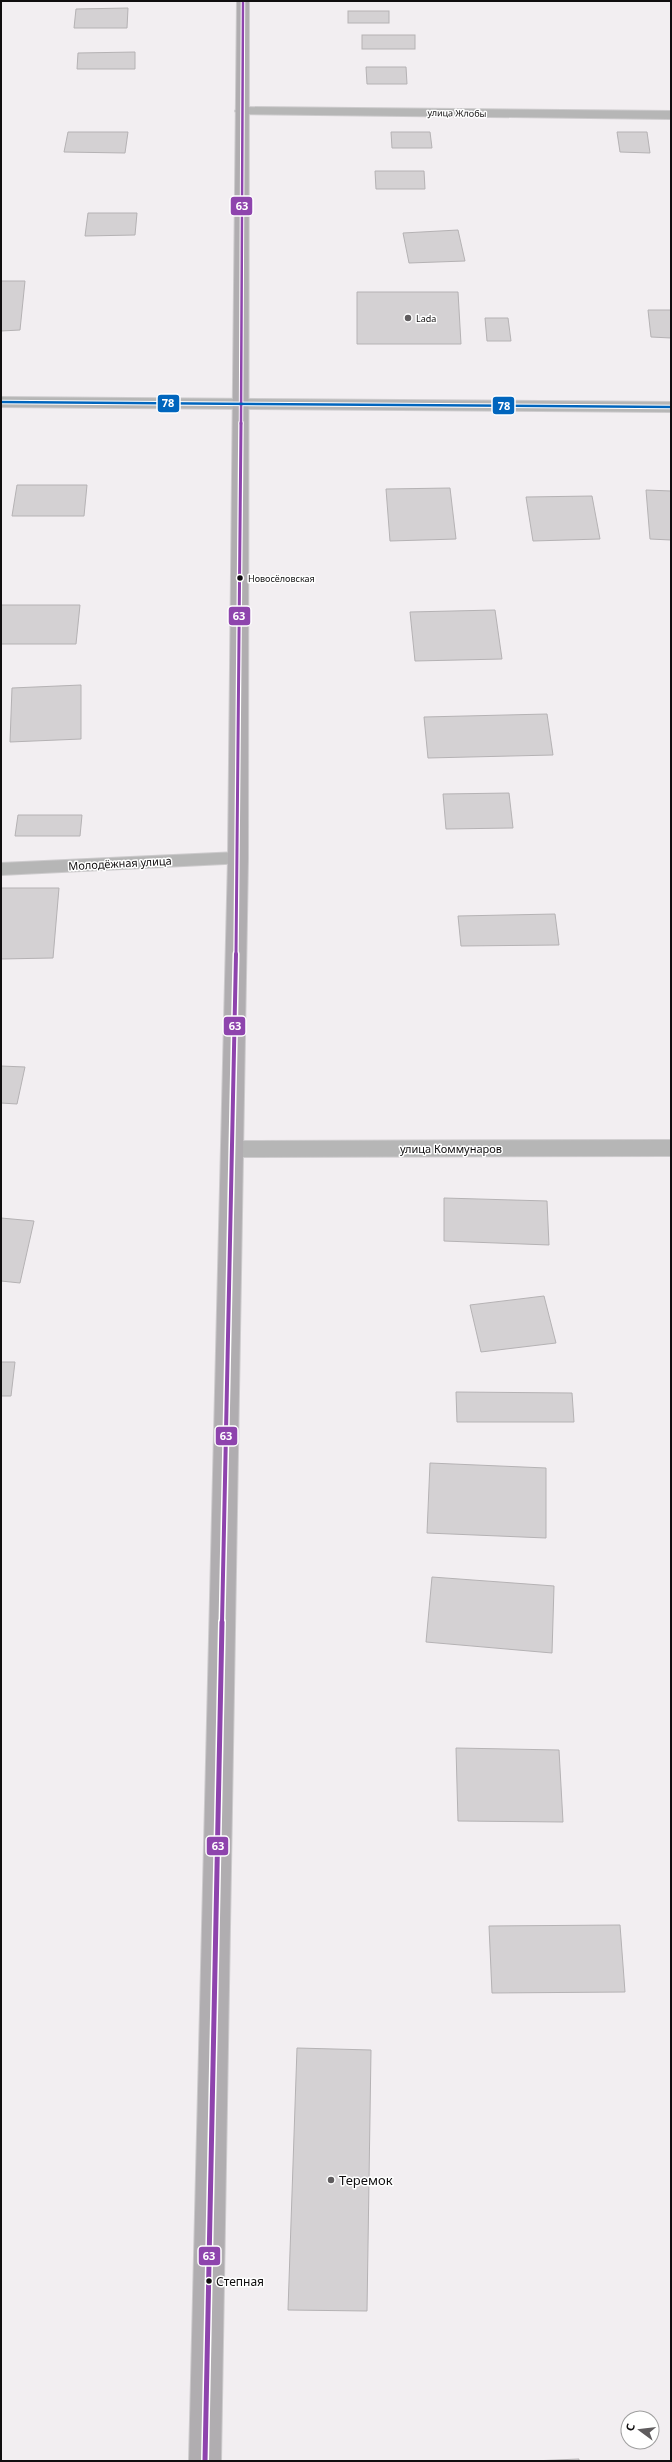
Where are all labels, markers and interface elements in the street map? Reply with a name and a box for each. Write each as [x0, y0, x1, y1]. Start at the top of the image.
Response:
street label: улица Жлобы [427, 106, 487, 120]
line badge: 63 [230, 196, 253, 216]
text: 63 [236, 198, 248, 213]
place label: Lada [416, 312, 436, 325]
marker: Lada [403, 313, 413, 323]
line badge: 78 [157, 394, 180, 413]
text: 78 [162, 395, 174, 410]
line badge: 78 [492, 396, 515, 415]
text: 78 [498, 398, 510, 413]
place label: Новосёловская [248, 572, 315, 585]
marker: Новосёловская [235, 573, 245, 583]
line badge: 63 [228, 606, 251, 626]
text: 63 [233, 608, 245, 623]
street label: Молодёжная улица [68, 853, 172, 873]
line badge: 63 [223, 1016, 246, 1036]
text: 63 [229, 1018, 241, 1033]
street label: улица Коммунаров [400, 1141, 502, 1156]
line badge: 63 [215, 1426, 238, 1446]
text: 63 [220, 1428, 232, 1443]
line badge: 63 [206, 1836, 229, 1856]
text: 63 [212, 1838, 224, 1853]
place label: Теремок [339, 2171, 393, 2189]
marker: Теремок [326, 2175, 336, 2185]
line badge: 63 [198, 2246, 221, 2266]
text: 63 [203, 2248, 215, 2263]
place label: Степная [216, 2273, 264, 2290]
marker: Степная [204, 2276, 214, 2286]
north arrow [620, 2410, 660, 2450]
text: С [622, 2422, 638, 2433]

